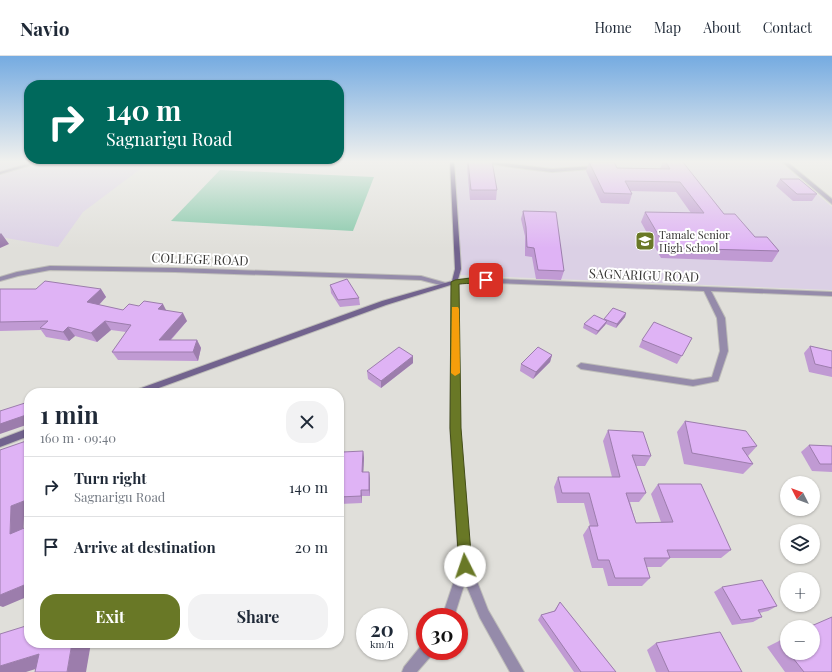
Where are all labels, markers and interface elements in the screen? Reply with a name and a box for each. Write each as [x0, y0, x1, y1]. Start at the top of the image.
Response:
text: Navio [20, 15, 69, 41]
text: Home [594, 18, 632, 37]
text: Map [654, 18, 681, 37]
text: About [703, 18, 741, 37]
text: Contact [763, 18, 812, 37]
text: 140 m [106, 91, 181, 128]
icon: right [40, 96, 92, 148]
text: Sagnarigu Road [106, 127, 233, 151]
place label: Tamale Senior High School [659, 227, 730, 255]
school or university icon: Tamale Senior High School [634, 230, 656, 252]
street label: COLLEGE ROAD [151, 248, 249, 269]
pin [469, 263, 503, 297]
street label: SAGNARIGU ROAD [589, 264, 699, 285]
icon: arrive [475, 269, 497, 291]
text: 1 min [40, 398, 99, 430]
button: close [286, 401, 328, 443]
text: 160 m · 09:40 [40, 429, 116, 446]
text: Turn right [74, 468, 147, 488]
icon: right [40, 476, 62, 498]
north arrow [780, 476, 820, 516]
map controls [780, 476, 820, 660]
text: 140 m [289, 477, 328, 497]
text: Sagnarigu Road [74, 488, 165, 505]
button: layers [780, 524, 820, 564]
icon: arrive [40, 536, 62, 558]
text: Arrive at destination [74, 537, 216, 557]
text: 20 m [295, 537, 328, 557]
position arrow [444, 545, 486, 587]
button: + [780, 572, 820, 612]
button: Exit [40, 594, 180, 640]
button: Share [188, 594, 328, 640]
speed limit sign: 30 [416, 608, 468, 660]
text: 20 [370, 615, 394, 642]
button: − [780, 620, 820, 660]
text: km/h [370, 637, 394, 651]

